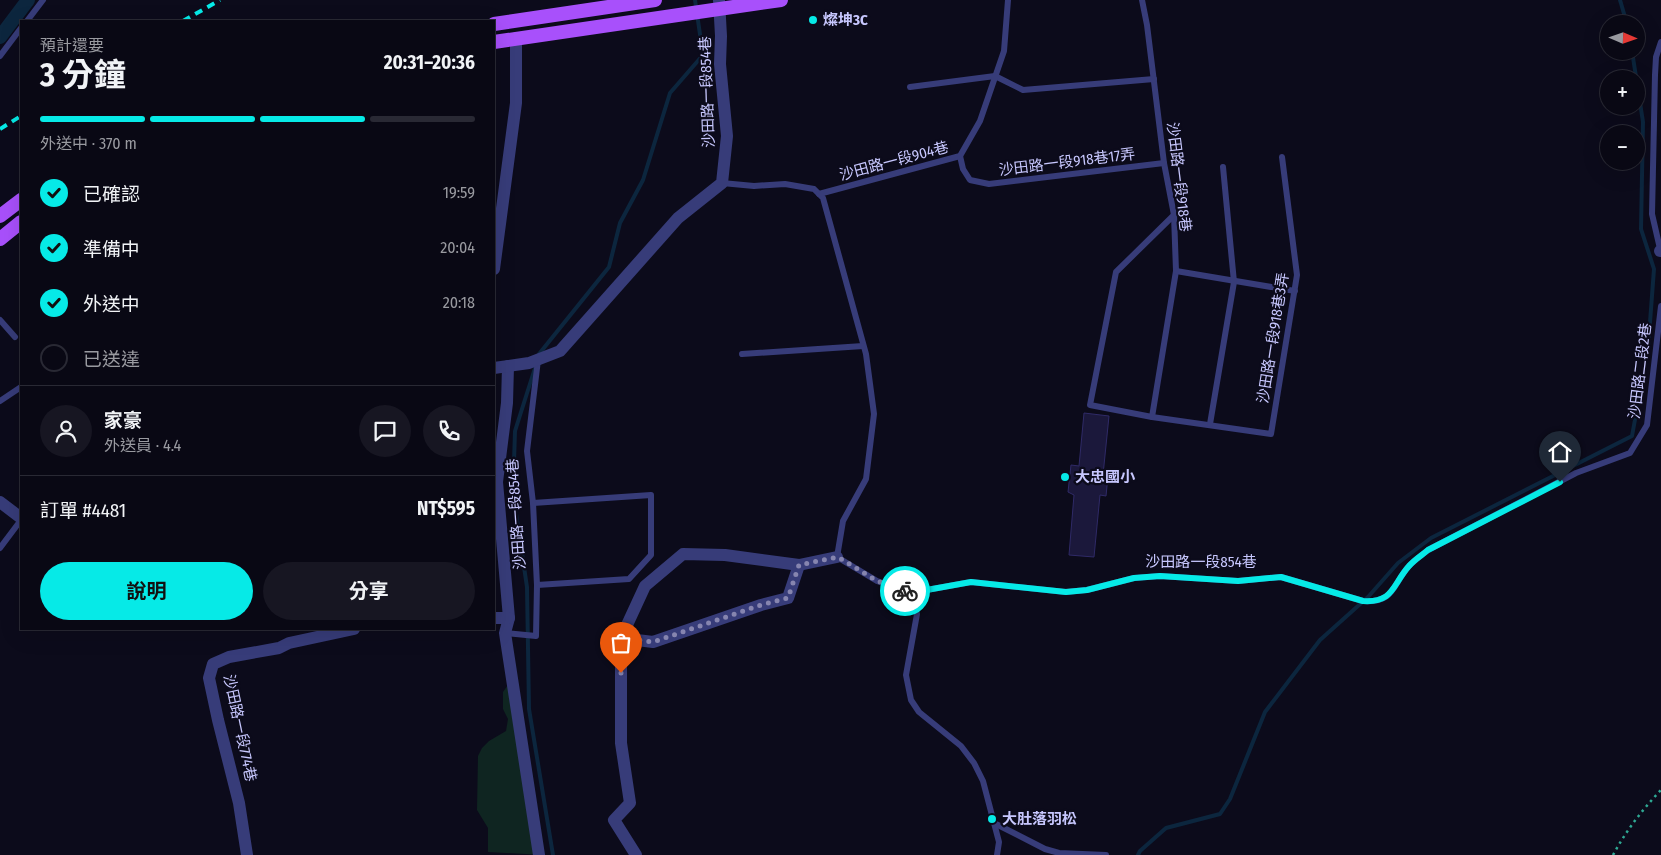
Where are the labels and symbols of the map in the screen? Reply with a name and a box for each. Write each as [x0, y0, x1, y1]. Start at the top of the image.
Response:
place label: 燦坤3C [823, 11, 868, 29]
marker: 燦坤3C [807, 14, 819, 26]
north arrow [1600, 15, 1645, 60]
street label: 沙田路一段854巷 [696, 36, 718, 148]
street label: 沙田路一段918巷 [1163, 121, 1195, 233]
street label: 沙田路一段904巷 [837, 138, 951, 184]
street label: 沙田路一段918巷17弄 [998, 145, 1136, 179]
street label: 沙田路一段918巷3弄 [1254, 271, 1292, 405]
street label: 沙田路二段2巷 [1625, 322, 1655, 420]
pin [1539, 431, 1581, 482]
street label: 沙田路一段854巷 [503, 458, 529, 570]
place label: 大忠國小 [1075, 468, 1136, 486]
marker: 大忠國小 [1059, 471, 1071, 483]
street label: 沙田路一段854巷 [1145, 553, 1257, 571]
courier [880, 566, 930, 616]
pin [600, 622, 642, 673]
street label: 沙田路一段774巷 [220, 673, 260, 783]
place label: 大肚落羽松 [1002, 810, 1077, 828]
marker: 大肚落羽松 [986, 813, 998, 825]

